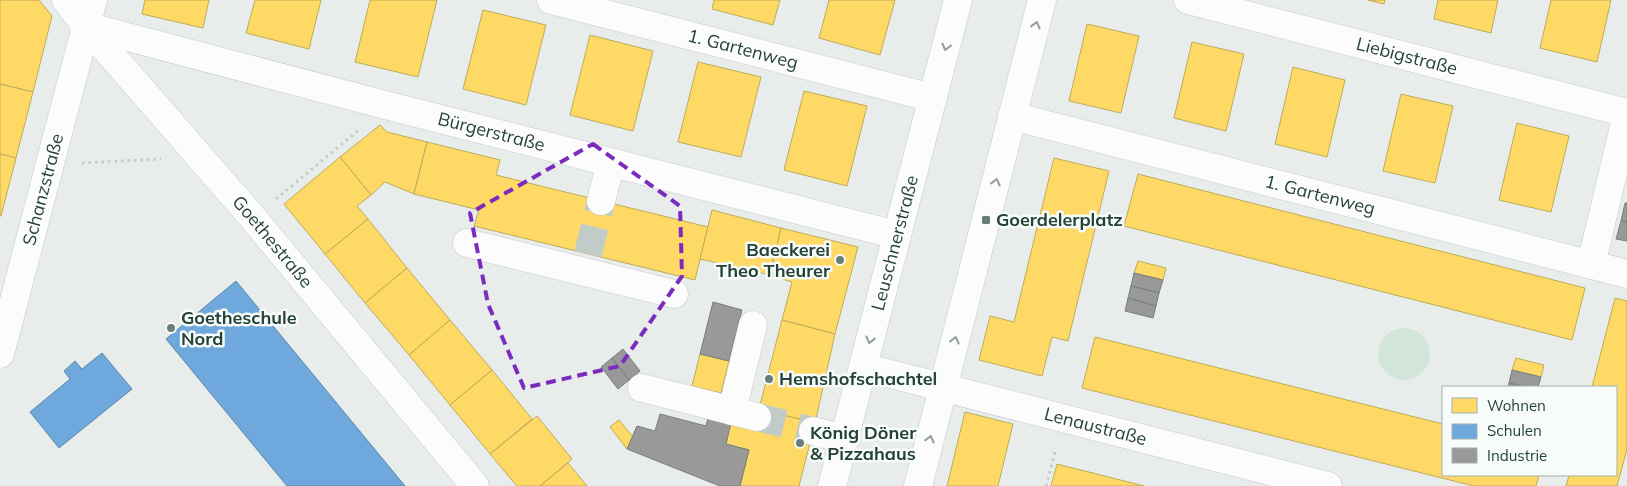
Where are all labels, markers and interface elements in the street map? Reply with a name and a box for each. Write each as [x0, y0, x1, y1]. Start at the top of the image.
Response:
one-way arrow [1030, 20, 1041, 29]
street label: 1. Gartenweg [685, 24, 801, 74]
street label: Liebigstraße [1354, 32, 1460, 80]
one-way arrow [941, 43, 952, 52]
street label: Bürgerstraße [435, 107, 548, 156]
street label: Schanzstraße [17, 131, 68, 248]
street label: 1. Gartenweg [1262, 169, 1378, 220]
street label: Leuschnerstraße [866, 173, 923, 313]
one-way arrow [990, 179, 1000, 187]
street label: Goethestraße [228, 190, 318, 292]
place label: Goerdelerplatz [996, 208, 1123, 231]
marker: Goerdelerplatz [980, 214, 992, 226]
place label: Baeckerei Theo Theurer [716, 238, 831, 282]
marker: Baeckerei Theo Theurer [834, 254, 846, 266]
place label: Goetheschule Nord [181, 306, 297, 350]
marker: Goetheschule Nord [165, 322, 177, 334]
one-way arrow [949, 335, 960, 344]
one-way arrow [865, 336, 876, 344]
place label: Hemshofschachtel [779, 367, 937, 390]
marker: Hemshofschachtel [763, 373, 775, 385]
legend [1442, 386, 1617, 476]
text: Wohnen [1487, 396, 1546, 415]
street label: Lenaustraße [1042, 402, 1149, 450]
place label: König Döner & Pizzahaus [810, 421, 917, 465]
text: Schulen [1487, 421, 1542, 440]
one-way arrow [924, 434, 935, 443]
marker: König Döner & Pizzahaus [794, 437, 806, 449]
text: Industrie [1487, 446, 1547, 465]

